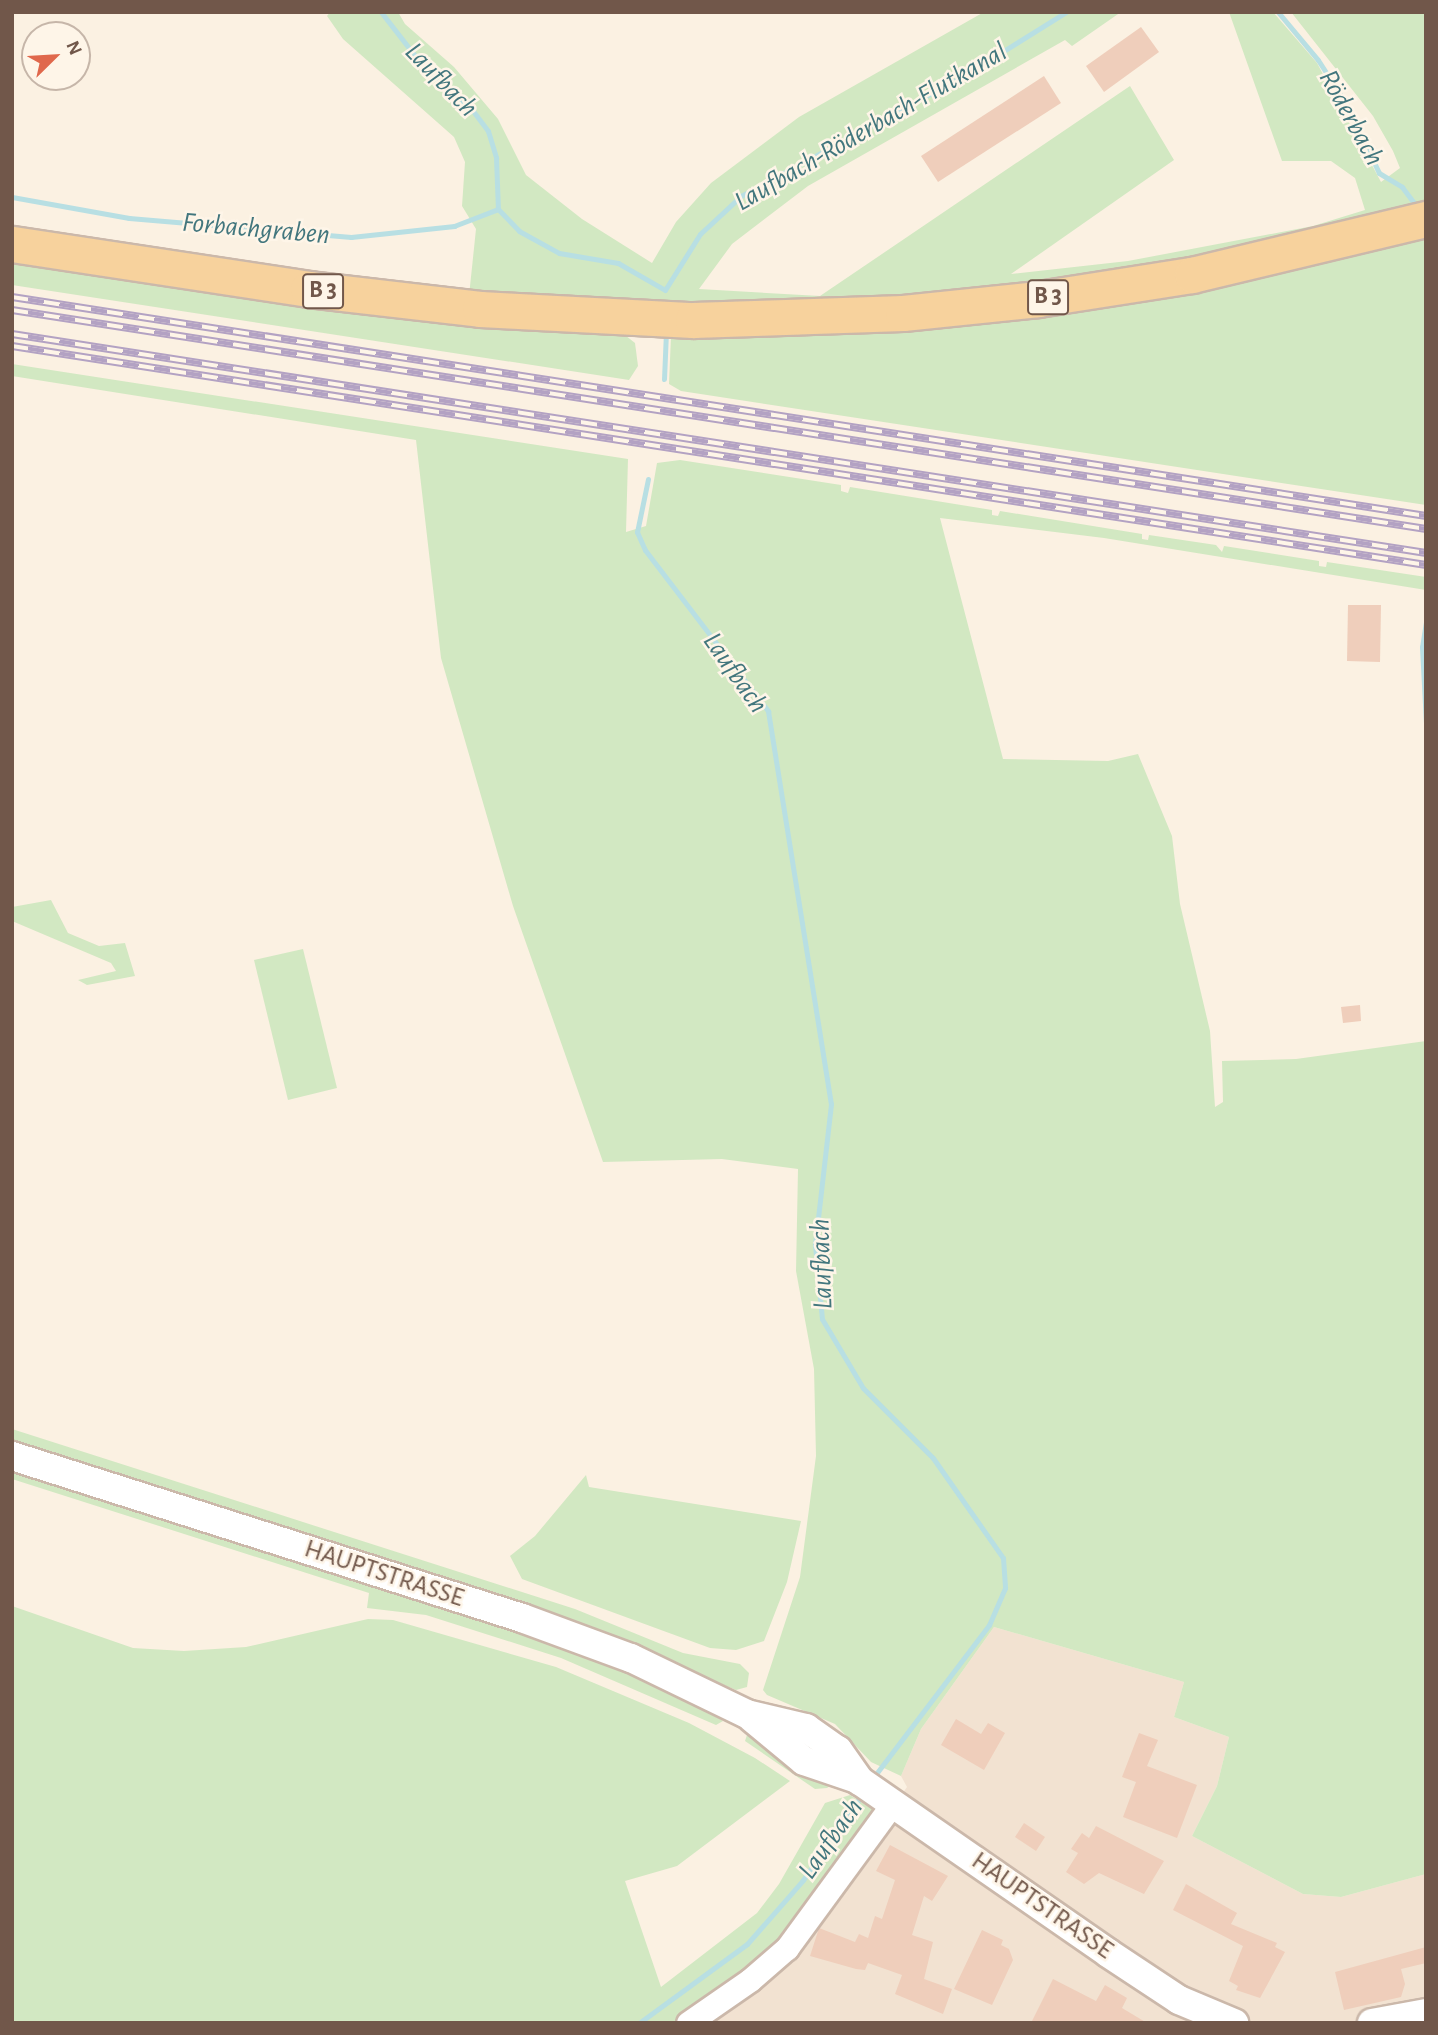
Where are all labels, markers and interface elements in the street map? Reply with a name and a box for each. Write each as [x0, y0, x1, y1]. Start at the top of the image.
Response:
north arrow [21, 21, 91, 91]
water label: Laufbach-Röderbach-Flutkanal [729, 35, 1013, 219]
water label: Laufbach [397, 36, 485, 124]
text: N [62, 38, 85, 58]
water label: Röderbach [1311, 64, 1391, 172]
water label: Forbachgraben [181, 206, 331, 252]
road number: B 3 [302, 270, 344, 312]
road number: B 3 [1027, 276, 1069, 318]
water label: Laufbach [695, 626, 775, 720]
water label: Laufbach [804, 1218, 840, 1310]
street label: HAUPTSTRASSE [300, 1534, 468, 1614]
water label: Laufbach [791, 1792, 871, 1886]
street label: HAUPTSTRASSE [965, 1846, 1119, 1966]

